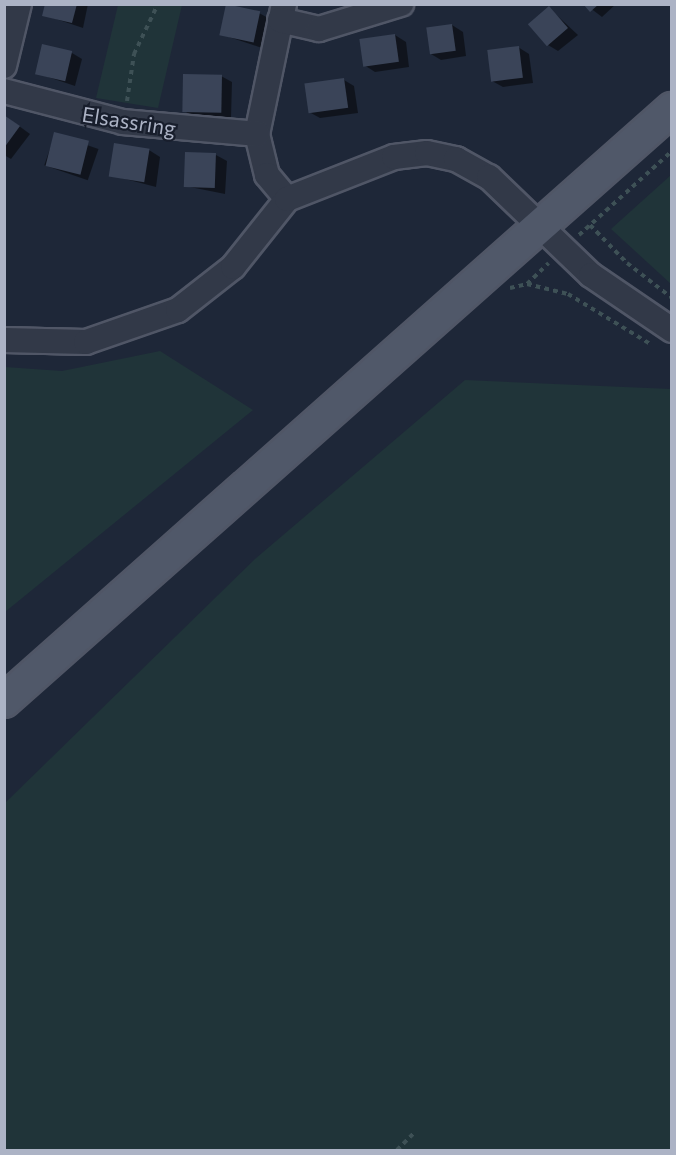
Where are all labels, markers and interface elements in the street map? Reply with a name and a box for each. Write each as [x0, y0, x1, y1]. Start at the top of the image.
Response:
street label: Elsassring [80, 101, 178, 141]

